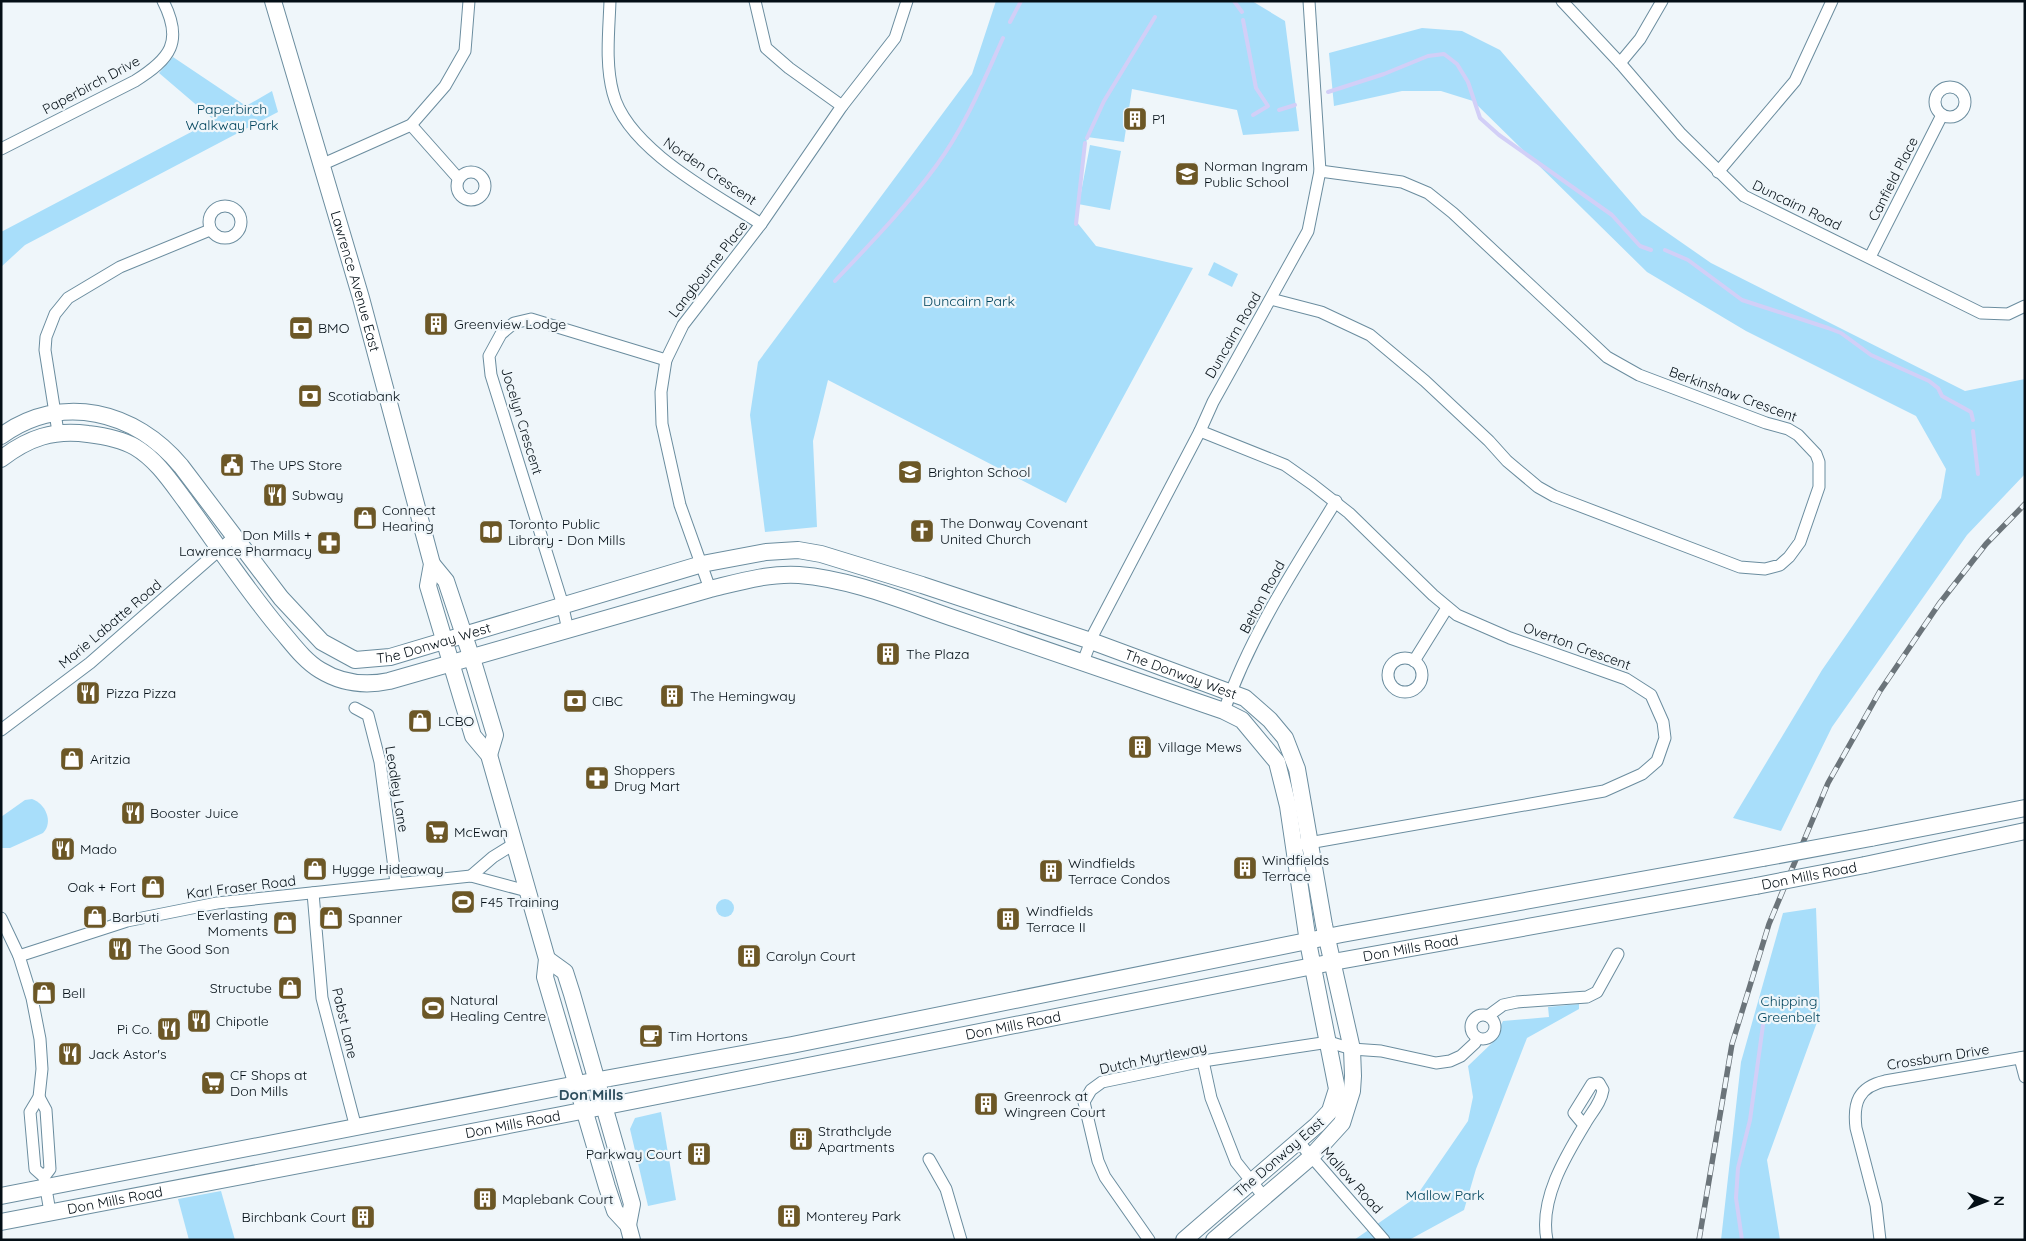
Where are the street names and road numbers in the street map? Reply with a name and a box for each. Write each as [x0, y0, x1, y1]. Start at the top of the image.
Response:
street label: Paperbirch Drive [39, 52, 143, 118]
street label: Norden Crescent [660, 133, 760, 209]
street label: Canfield Place [1864, 134, 1922, 224]
street label: Duncairn Road [1750, 176, 1844, 234]
street label: Lawrence Avenue East [327, 208, 384, 354]
street label: Langbourne Place [665, 217, 751, 321]
street label: Duncairn Road [1201, 289, 1265, 381]
street label: Berkinshaw Crescent [1667, 362, 1800, 426]
street label: Jocelyn Crescent [497, 365, 547, 477]
street label: Belton Road [1235, 557, 1289, 637]
street label: Marie Labatte Road [55, 576, 165, 672]
street label: The Donway West [376, 618, 493, 667]
street label: Overton Crescent [1521, 618, 1633, 674]
street label: The Donway West [1122, 645, 1240, 703]
street label: Leadley Lane [381, 745, 413, 833]
street label: Don Mills Road [1760, 858, 1858, 894]
street label: Karl Fraser Road [185, 871, 297, 903]
street label: Don Mills Road [1361, 931, 1460, 965]
street label: Pabst Lane [328, 986, 362, 1060]
street label: Don Mills Road [964, 1007, 1062, 1044]
street label: Dutch Myrtleway [1098, 1038, 1208, 1078]
street label: Crossburn Drive [1886, 1040, 1990, 1074]
street label: Don Mills Road [464, 1106, 562, 1142]
street label: The Donway East [1230, 1113, 1328, 1201]
street label: Mallow Road [1317, 1143, 1387, 1217]
street label: Don Mills Road [66, 1182, 164, 1218]

